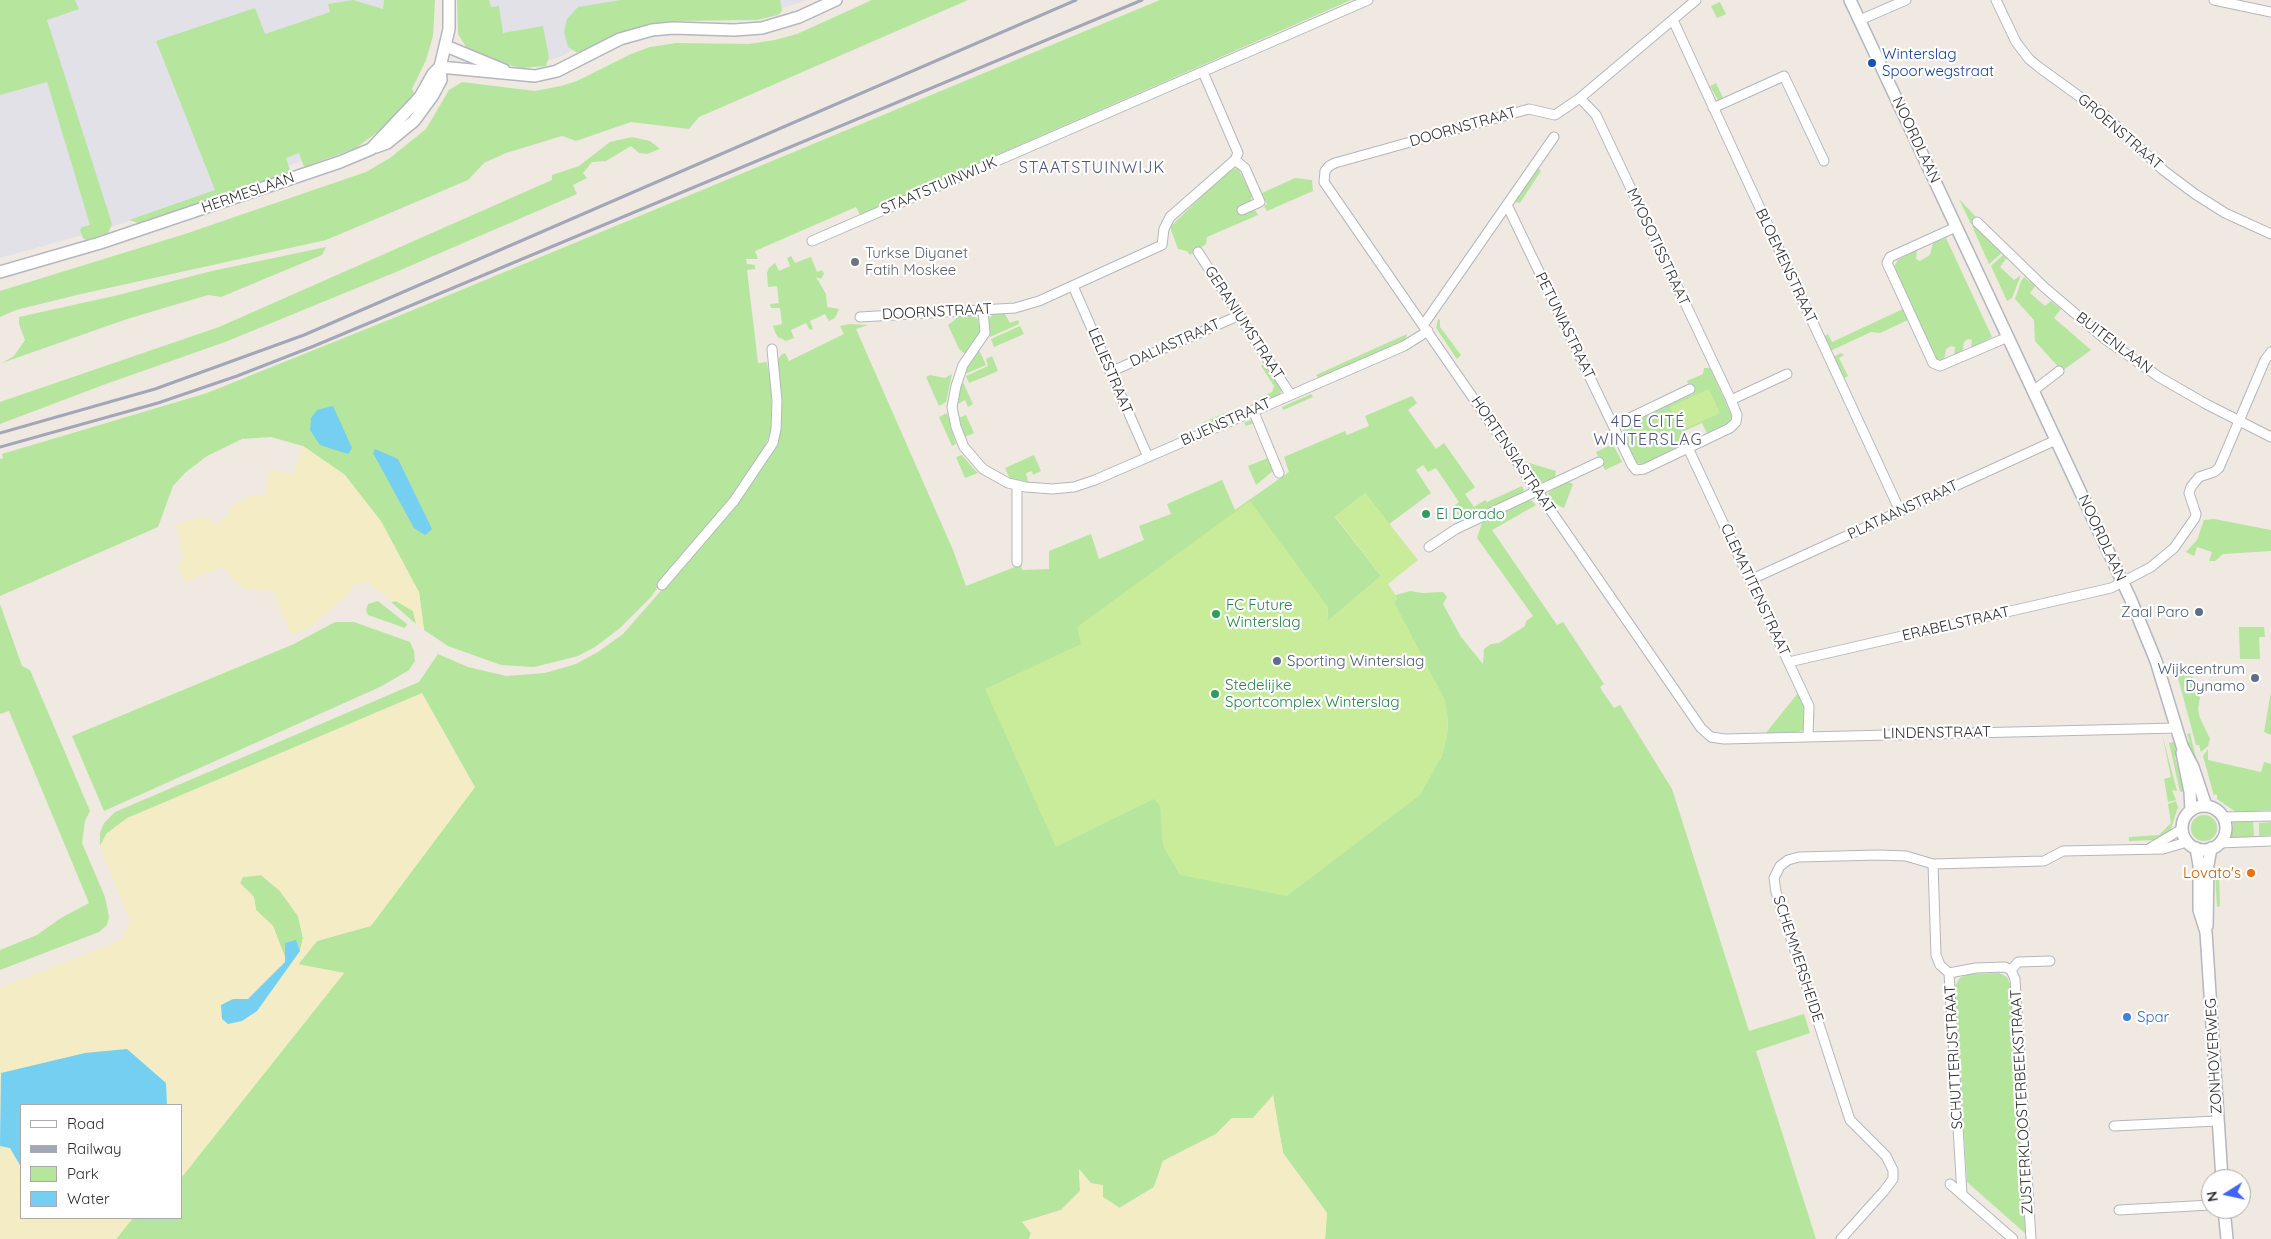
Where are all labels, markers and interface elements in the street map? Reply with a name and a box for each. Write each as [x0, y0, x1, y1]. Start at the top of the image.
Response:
place label: Winterslag Spoorwegstraat [1882, 45, 1994, 80]
marker: Winterslag Spoorwegstraat [1866, 57, 1878, 69]
street label: GROENSTRAAT [2074, 90, 2166, 174]
street label: NOORDLAAN [1888, 94, 1944, 186]
street label: DOORNSTRAAT [1408, 103, 1518, 151]
street label: STAATSTUINWIJK [878, 153, 1000, 219]
district label: STAATSTUINWIJK [1017, 158, 1167, 178]
street label: HERMESLAAN [199, 169, 297, 217]
street label: MYOSOTISSTRAAT [1623, 185, 1693, 309]
street label: BLOEMENSTRAAT [1751, 206, 1821, 326]
place label: Turkse Diyanet Fatih Moskee [865, 244, 968, 279]
marker: Turkse Diyanet Fatih Moskee [849, 256, 861, 268]
street label: GERANIUMSTRAAT [1201, 263, 1287, 383]
street label: PETUNIASTRAAT [1531, 270, 1599, 382]
street label: DOORNSTRAAT [882, 300, 992, 324]
street label: BUITENLAAN [2072, 308, 2156, 378]
street label: DALIASTRAAT [1127, 315, 1223, 371]
street label: LELIESTRAAT [1084, 325, 1136, 417]
street label: HORTENSIASTRAAT [1467, 393, 1559, 517]
street label: BIJENSTRAAT [1178, 394, 1274, 450]
district label: 4DE CITÉ WINTERSLAG [1592, 412, 1704, 450]
street label: PLATAANSTRAAT [1845, 477, 1961, 543]
street label: NOORDLAAN [2074, 492, 2130, 584]
place label: El Dorado [1436, 505, 1505, 523]
marker: El Dorado [1420, 508, 1432, 520]
street label: CLEMATITENSTRAAT [1716, 521, 1794, 659]
place label: FC Future Winterslag [1226, 596, 1301, 631]
street label: ERABELSTRAAT [1900, 603, 2012, 645]
place label: Zaal Paro [2121, 603, 2189, 621]
marker: Zaal Paro [2193, 606, 2205, 618]
marker: FC Future Winterslag [1210, 608, 1222, 620]
place label: Sporting Winterslag [1287, 652, 1424, 670]
marker: Sporting Winterslag [1271, 655, 1283, 667]
place label: Wijkcentrum Dynamo [2158, 660, 2245, 695]
marker: Wijkcentrum Dynamo [2249, 672, 2261, 684]
place label: Stedelijke Sportcomplex Winterslag [1225, 676, 1400, 711]
marker: Stedelijke Sportcomplex Winterslag [1209, 688, 1221, 700]
street label: LINDENSTRAAT [1883, 723, 1991, 743]
place label: Lovato's [2183, 864, 2241, 882]
marker: Lovato's [2245, 867, 2257, 879]
street label: SCHEMMERSHEIDE [1769, 894, 1827, 1024]
street label: SCHUTTERIJSTRAAT [1941, 984, 1967, 1130]
street label: ZUSTERKLOOSTERBEEKSTRAAT [2007, 989, 2037, 1215]
street label: ZONHOVERWEG [2202, 998, 2226, 1114]
place label: Spar [2137, 1008, 2169, 1026]
marker: Spar [2121, 1011, 2133, 1023]
legend [20, 1104, 182, 1219]
text: Road [67, 1114, 104, 1133]
text: Railway [67, 1139, 122, 1158]
text: Park [67, 1164, 99, 1183]
north arrow [2201, 1169, 2251, 1219]
text: Water [67, 1189, 110, 1208]
text: N [2202, 1190, 2222, 1203]

